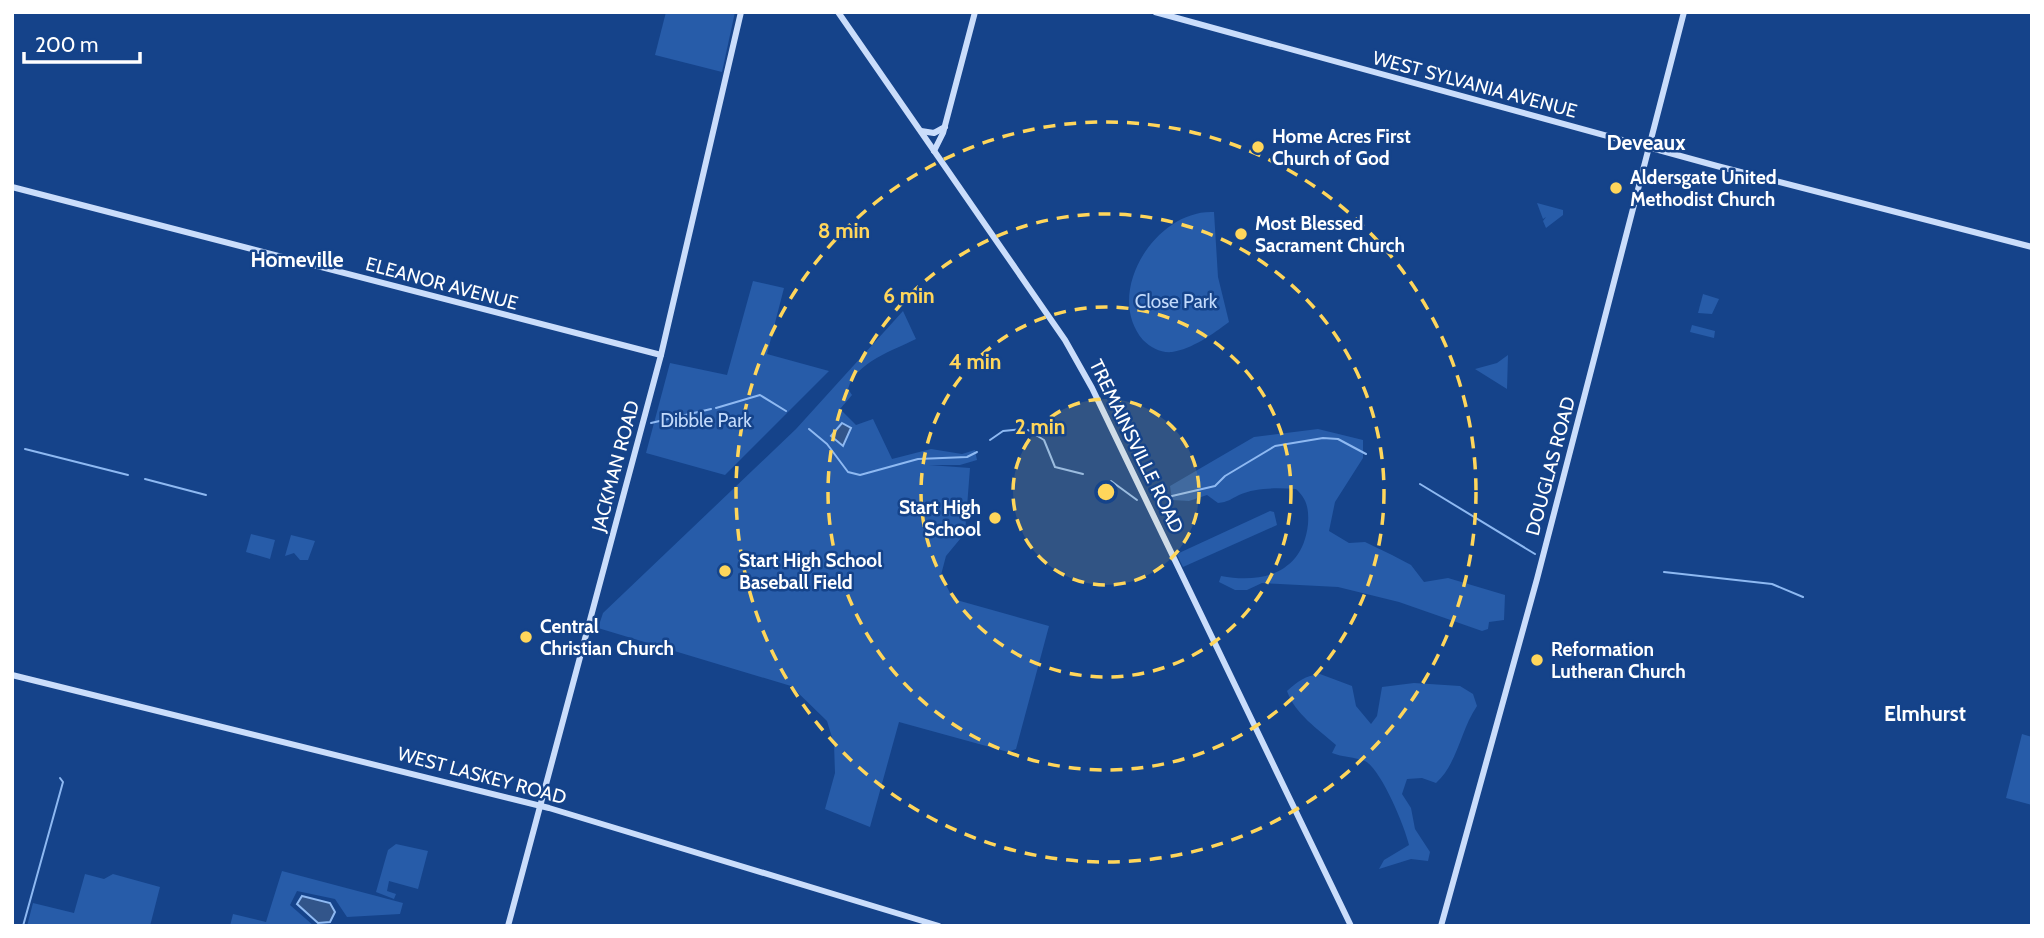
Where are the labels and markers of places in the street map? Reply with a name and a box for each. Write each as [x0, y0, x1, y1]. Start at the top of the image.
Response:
place label: Home Acres First Church of God [1272, 125, 1411, 170]
marker: Home Acres First Church of God [1250, 139, 1266, 155]
place label: Aldersgate United Methodist Church [1630, 166, 1777, 211]
marker: Aldersgate United Methodist Church [1608, 180, 1624, 196]
place label: Most Blessed Sacrament Church [1255, 212, 1405, 257]
marker: Most Blessed Sacrament Church [1233, 226, 1249, 242]
centre of rings [1094, 480, 1118, 504]
place label: Start High School [899, 496, 981, 541]
marker: Start High School [987, 510, 1003, 526]
place label: Start High School Baseball Field [739, 549, 882, 594]
marker: Start High School Baseball Field [717, 563, 733, 579]
place label: Central Christian Church [540, 615, 674, 660]
marker: Central Christian Church [518, 629, 534, 645]
place label: Reformation Lutheran Church [1551, 638, 1686, 683]
marker: Reformation Lutheran Church [1529, 652, 1545, 668]

